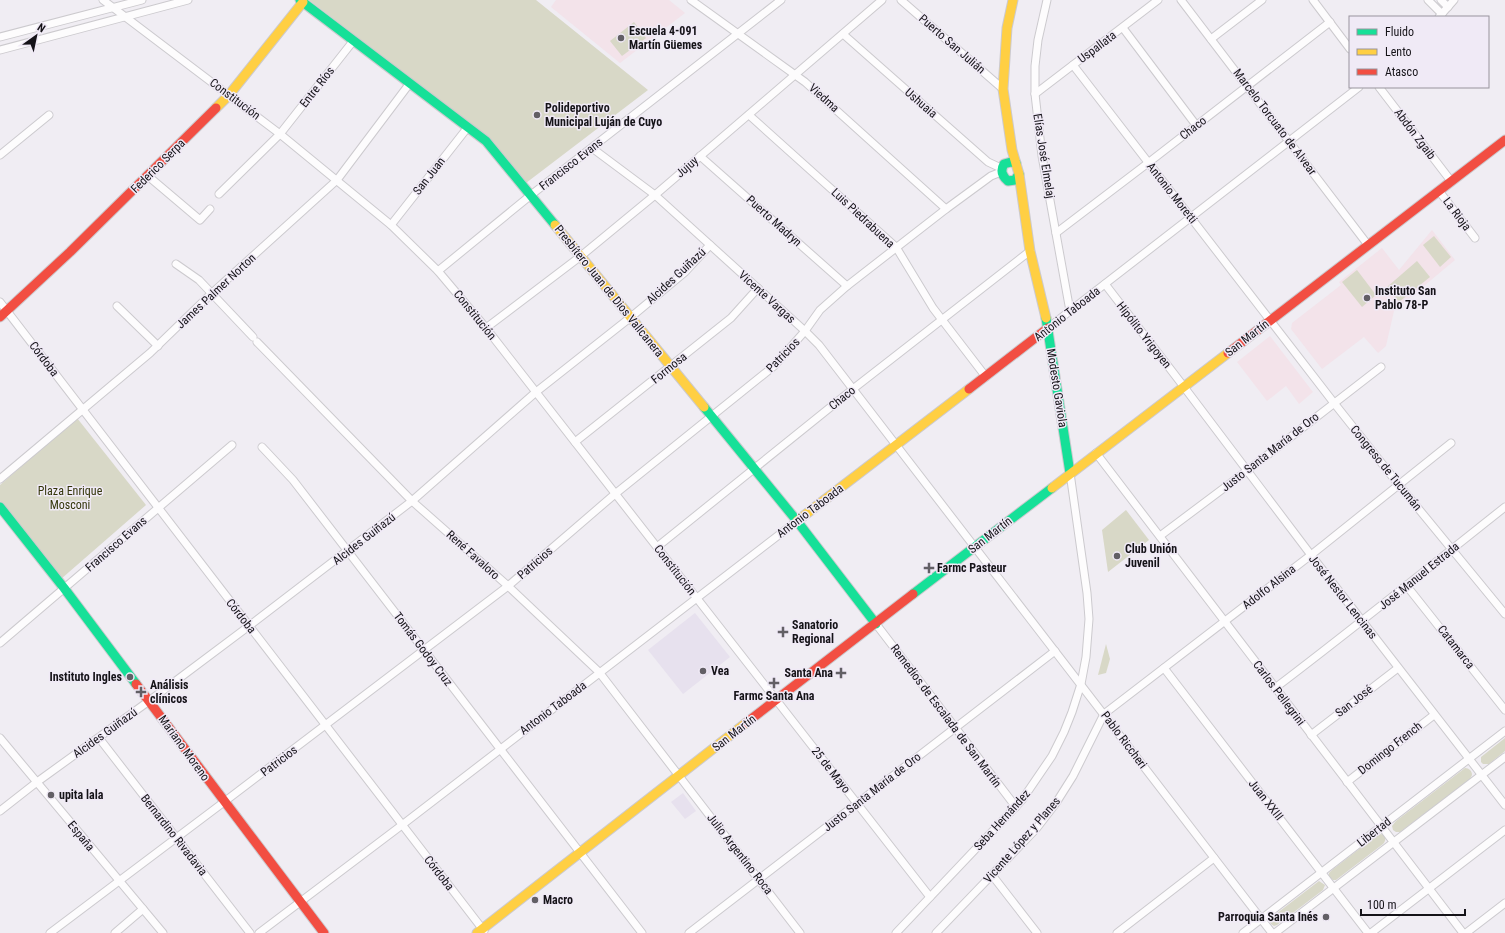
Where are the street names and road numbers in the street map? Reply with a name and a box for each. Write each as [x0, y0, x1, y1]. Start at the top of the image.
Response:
street label: Puerto San Julián [916, 11, 988, 77]
street label: Uspallata [1075, 28, 1119, 66]
street label: Entre Ríos [297, 64, 337, 110]
street label: Marcelo Torcuato de Alvear [1230, 66, 1320, 178]
street label: Constitución [207, 75, 263, 123]
street label: Viedma [806, 81, 842, 115]
street label: Ushuaia [902, 85, 940, 121]
street label: Abdón Zgaib [1391, 106, 1439, 162]
street label: Elías José Elmelaj [1030, 113, 1058, 199]
street label: Chaco [1177, 113, 1209, 143]
street label: Francisco Evans [537, 135, 605, 193]
street label: Federico Serpa [128, 136, 188, 196]
street label: Jujuy [673, 153, 701, 181]
street label: San Juan [410, 154, 448, 198]
street label: Antonio Moretti [1144, 160, 1200, 226]
street label: Luis Piedrabuena [828, 185, 898, 251]
street label: Puerto Madryn [743, 193, 805, 250]
street label: La Rioja [1440, 195, 1474, 234]
street label: Presbítero Juan de Dios Vallcanera [552, 222, 667, 360]
street label: Alcides Guiñazú [643, 245, 709, 307]
street label: James Palmer Norton [173, 251, 259, 331]
street label: Vicente Vargas [736, 268, 798, 326]
street label: Antonio Taboada [1031, 284, 1103, 344]
street label: Constitución [451, 287, 499, 343]
street label: Hipólito Yrigoyen [1114, 299, 1174, 371]
street label: San Martín [1222, 317, 1272, 359]
street label: Patricios [763, 335, 803, 375]
street label: Córdoba [26, 339, 62, 379]
street label: Modesto Gaviola [1044, 348, 1070, 429]
street label: Formosa [648, 349, 690, 387]
street label: Chaco [826, 383, 858, 413]
street label: Justo Santa María de Oro [1218, 410, 1322, 494]
street label: Congreso de Tucumán [1347, 423, 1425, 514]
street label: Antonio Taboada [774, 481, 846, 541]
street label: Alcides Guiñazú [330, 510, 398, 568]
street label: Francisco Evans [83, 514, 149, 574]
street label: San Martín [965, 514, 1015, 556]
street label: René Favaloro [444, 528, 502, 582]
street label: José Manuel Estrada [1376, 539, 1462, 613]
street label: Constitución [651, 542, 699, 598]
street label: Patricios [515, 544, 555, 582]
street label: José Nestor Lencinas [1306, 552, 1380, 642]
street label: Adolfo Alsina [1240, 562, 1299, 612]
street label: Córdoba [223, 596, 259, 636]
street label: Tomás Godoy Cruz [391, 609, 455, 689]
street label: Catamarca [1435, 622, 1478, 672]
street label: Remedios de Escalada de San Martín [888, 642, 1004, 790]
street label: Carlos Pellegrini [1250, 658, 1308, 728]
street label: Antonio Taboada [517, 678, 589, 738]
street label: San José [1333, 682, 1376, 720]
street label: Alcides Guiñazú [70, 705, 140, 761]
street label: Pablo Riccheri [1098, 709, 1150, 771]
street label: Mariano Moreno [156, 712, 212, 784]
street label: San Martín [709, 712, 759, 754]
street label: Domingo French [1355, 719, 1425, 777]
street label: Patricios [258, 743, 300, 779]
street label: 25 de Mayo [809, 744, 853, 796]
street label: Justo Santa María de Oro [820, 750, 924, 834]
street label: Juan XXIII [1246, 777, 1286, 823]
street label: Seba Hernández [971, 787, 1033, 853]
street label: Bernardino Rivadavia [138, 792, 210, 879]
street label: Vicente López y Planes [981, 794, 1063, 886]
street label: Julio Argentino Roca [704, 811, 776, 897]
street label: Libertad [1354, 814, 1394, 850]
street label: España [65, 818, 98, 854]
street label: Córdoba [421, 853, 457, 893]

